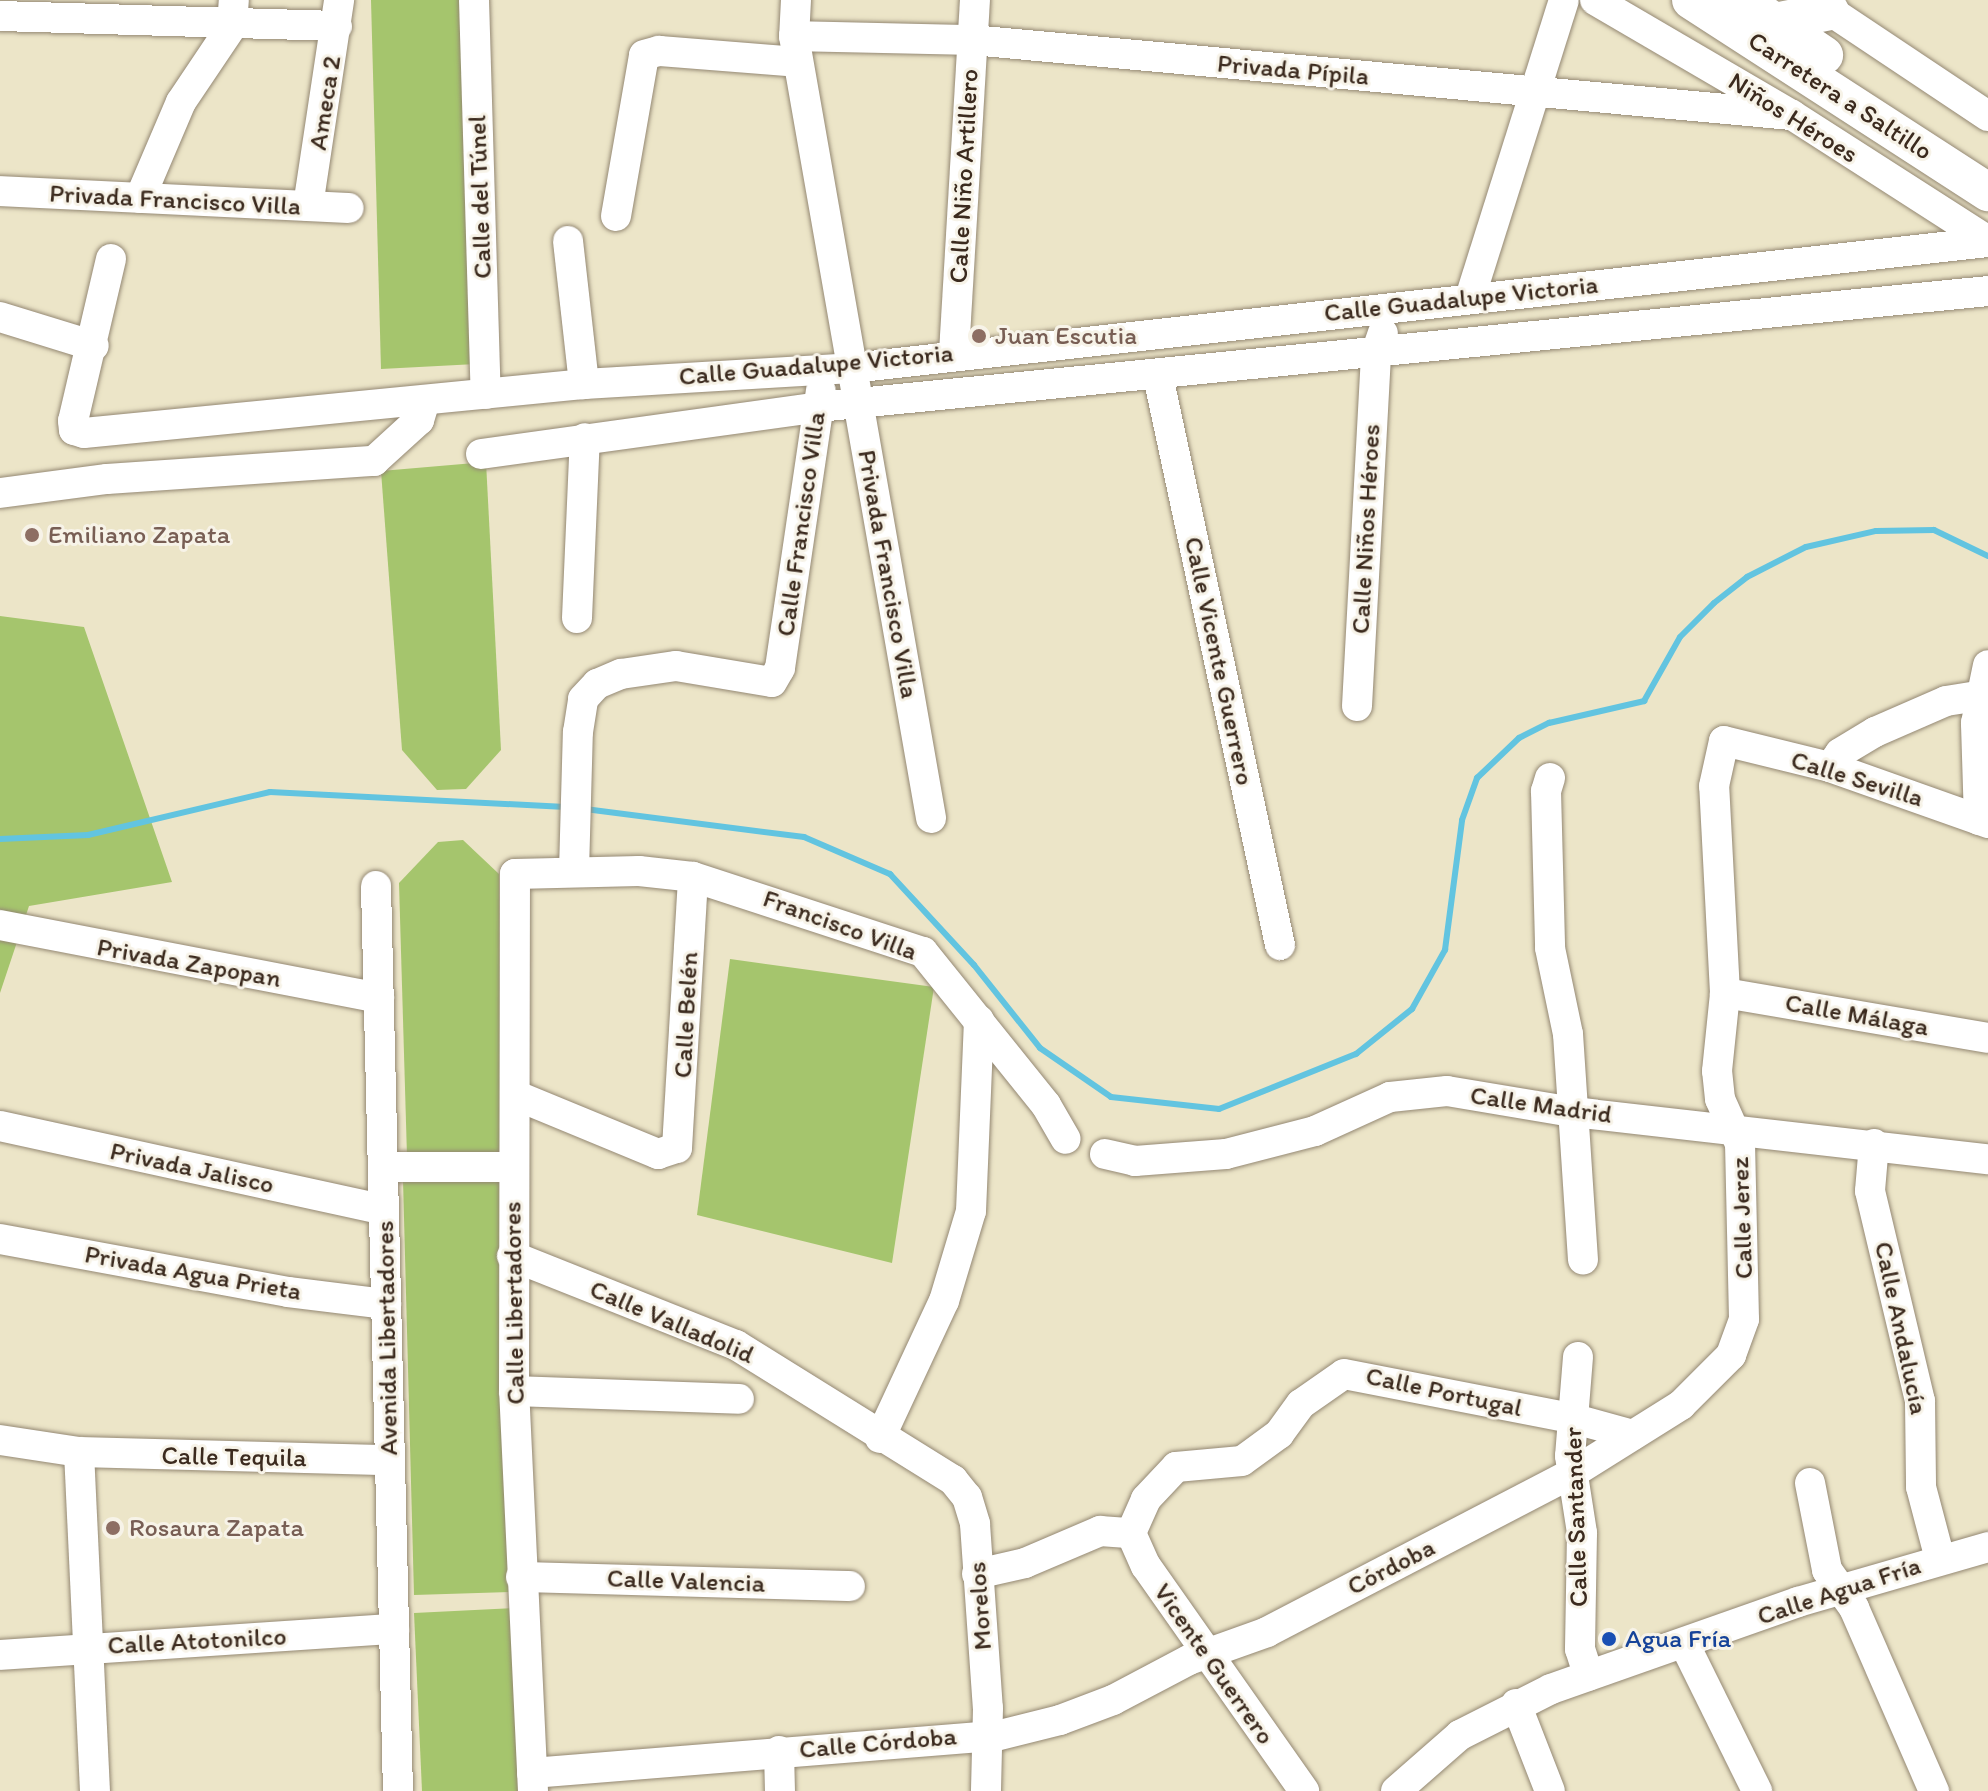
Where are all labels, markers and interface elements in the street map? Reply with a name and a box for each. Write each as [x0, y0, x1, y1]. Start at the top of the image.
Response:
street label: Carretera a Saltillo [1742, 25, 1938, 167]
street label: Privada Pípila [1216, 48, 1370, 92]
street label: Ameca 2 [302, 54, 348, 152]
street label: Niños Héroes [1722, 66, 1864, 170]
street label: Calle Niño Artillero [943, 68, 985, 284]
street label: Calle del Túnel [462, 114, 498, 280]
street label: Privada Francisco Villa [48, 178, 302, 222]
street label: Calle Guadalupe Victoria [1321, 269, 1601, 329]
place label: Juan Escutia [995, 320, 1137, 352]
marker: Juan Escutia [970, 327, 988, 345]
street label: Calle Guadalupe Victoria [676, 337, 956, 393]
street label: Calle Francisco Villa [770, 411, 832, 637]
street label: Calle Niños Héroes [1345, 423, 1387, 635]
street label: Privada Francisco Villa [851, 447, 925, 701]
place label: Emiliano Zapata [48, 519, 230, 551]
marker: Emiliano Zapata [23, 526, 41, 544]
street label: Calle Vicente Guerrero [1177, 534, 1261, 788]
street label: Calle Sevilla [1787, 744, 1927, 814]
street label: Francisco Villa [759, 883, 921, 967]
street label: Privada Zapopan [94, 931, 284, 995]
street label: Calle Belén [667, 951, 705, 1079]
street label: Calle Málaga [1783, 987, 1931, 1043]
street label: Calle Madrid [1468, 1080, 1614, 1130]
street label: Privada Jalisco [107, 1135, 277, 1201]
street label: Calle Jerez [1724, 1156, 1760, 1280]
street label: Calle Libertadores [497, 1201, 531, 1405]
street label: Avenida Libertadores [369, 1220, 405, 1456]
street label: Privada Agua Prieta [82, 1238, 304, 1308]
street label: Calle Andalucía [1867, 1239, 1935, 1417]
street label: Calle Valladolid [586, 1274, 758, 1370]
street label: Calle Portugal [1363, 1360, 1525, 1424]
street label: Calle Santander [1557, 1427, 1595, 1607]
street label: Calle Tequila [162, 1440, 306, 1474]
place label: Rosaura Zapata [129, 1512, 304, 1544]
marker: Rosaura Zapata [104, 1519, 122, 1537]
street label: Córdoba [1342, 1532, 1440, 1602]
street label: Calle Agua Fría [1753, 1550, 1925, 1632]
street label: Morelos [961, 1561, 999, 1651]
street label: Calle Valencia [607, 1563, 765, 1599]
street label: Vicente Guerrero [1147, 1577, 1281, 1751]
street label: Calle Atotonilco [106, 1621, 288, 1661]
place label: Agua Fría [1625, 1623, 1732, 1655]
marker: Agua Fría [1600, 1630, 1618, 1648]
street label: Calle Córdoba [798, 1721, 958, 1765]

